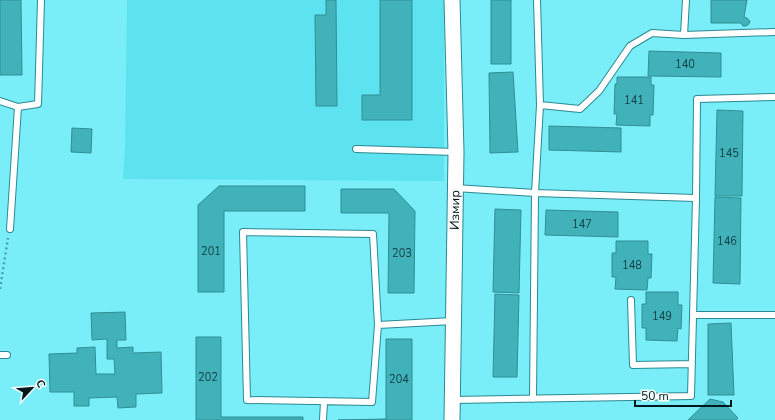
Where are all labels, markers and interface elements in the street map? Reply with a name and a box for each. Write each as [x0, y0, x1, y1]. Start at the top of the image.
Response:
house number: 140 [675, 57, 695, 72]
house number: 141 [624, 93, 644, 108]
house number: 145 [719, 146, 739, 161]
street label: Измир [446, 190, 464, 230]
house number: 147 [572, 217, 592, 232]
house number: 146 [717, 234, 737, 249]
house number: 201 [201, 244, 221, 259]
house number: 203 [392, 246, 412, 261]
house number: 148 [622, 258, 642, 273]
house number: 149 [652, 309, 672, 324]
north arrow [12, 368, 52, 408]
house number: 202 [198, 370, 218, 385]
house number: 204 [389, 372, 409, 387]
text: С [32, 377, 49, 391]
scale bar [635, 382, 731, 408]
text: 50 m [641, 388, 669, 404]

